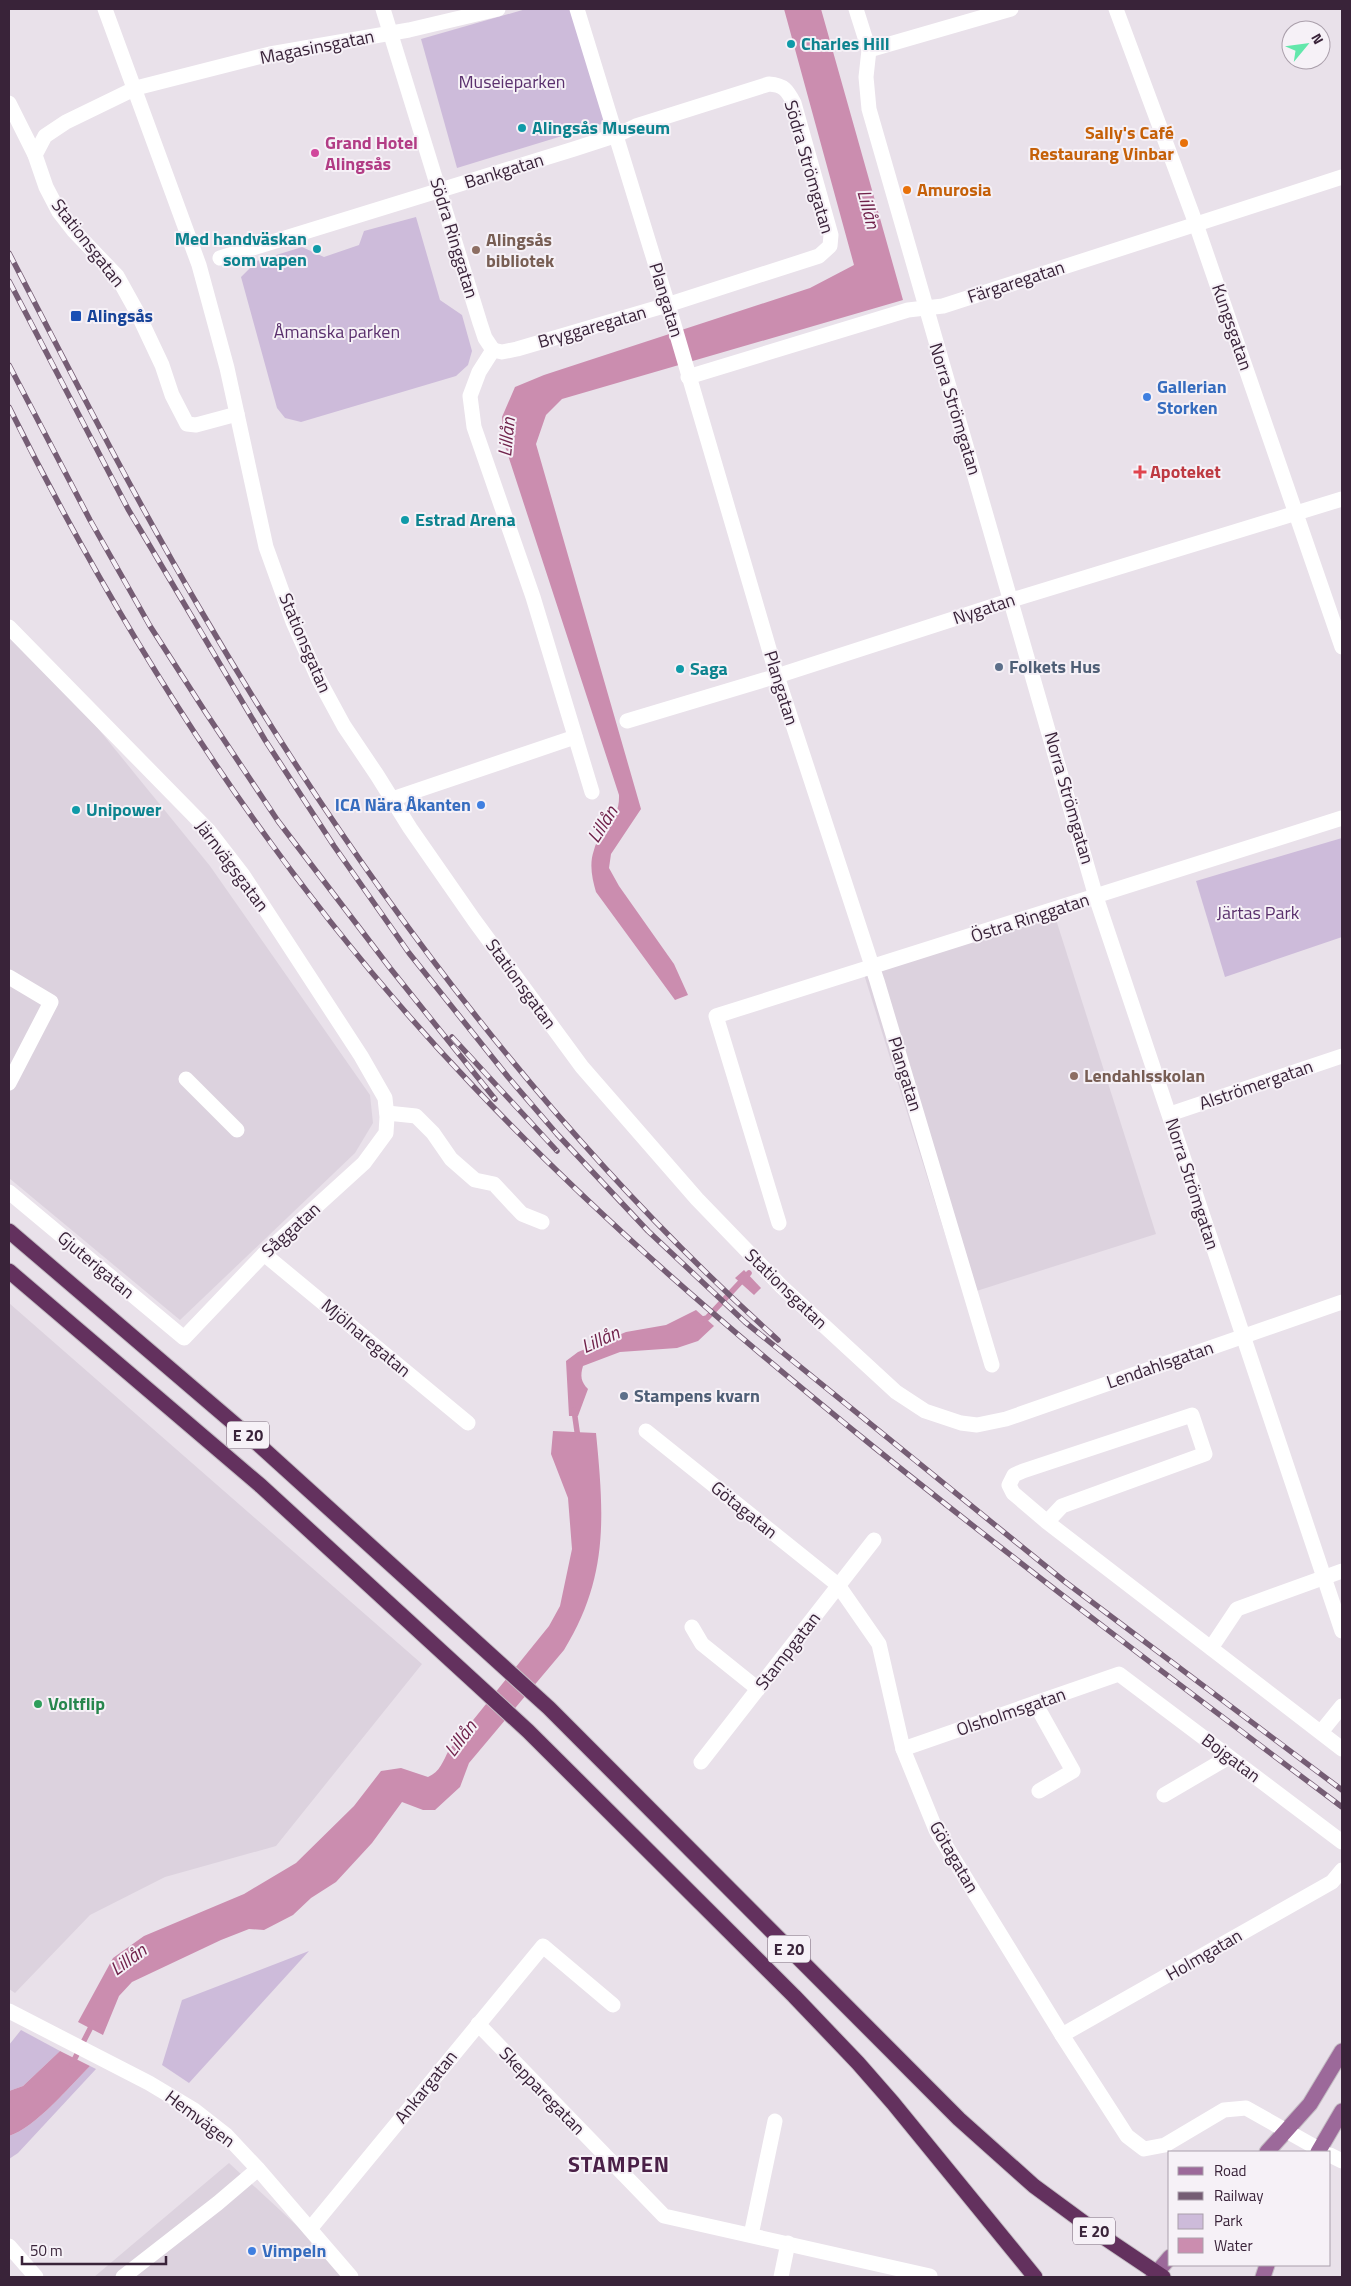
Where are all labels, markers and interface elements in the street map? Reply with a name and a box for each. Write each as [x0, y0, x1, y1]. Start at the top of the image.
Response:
north arrow [1281, 20, 1331, 70]
street label: Magasinsgatan [257, 22, 376, 71]
text: N [1306, 29, 1329, 48]
place label: Charles Hill [801, 30, 890, 57]
marker: Charles Hill [785, 38, 797, 50]
park label: Museieparken [458, 68, 566, 95]
street label: Södra Strömgatan [778, 97, 841, 237]
place label: Alingsås Museum [532, 114, 670, 141]
place label: Sally's Café Restaurang Vinbar [1029, 119, 1174, 167]
marker: Alingsås Museum [516, 122, 528, 134]
place label: Grand Hotel Alingsås [325, 129, 418, 177]
marker: Sally's Café Restaurang Vinbar [1178, 137, 1190, 149]
street label: Bankgatan [461, 146, 547, 195]
marker: Grand Hotel Alingsås [309, 147, 321, 159]
street label: Södra Ringgatan [423, 174, 486, 302]
place label: Amurosia [917, 176, 992, 203]
marker: Amurosia [901, 184, 913, 196]
water label: Lillån [850, 186, 889, 232]
street label: Stationsgatan [45, 193, 132, 293]
place label: Med handväskan som vapen [175, 225, 307, 273]
place label: Alingsås bibliotek [486, 226, 555, 274]
marker: Med handväskan som vapen [311, 243, 323, 255]
marker: Alingsås bibliotek [470, 244, 482, 256]
street label: Färgaregatan [964, 253, 1068, 310]
street label: Plangatan [642, 259, 691, 341]
street label: Kungsgatan [1205, 280, 1260, 374]
street label: Bryggaregatan [534, 298, 649, 355]
place label: Alingsås [87, 302, 153, 329]
marker: Alingsås [69, 309, 83, 323]
park label: Åmanska parken [274, 318, 400, 345]
street label: Norra Strömgatan [923, 339, 988, 478]
place label: Gallerian Storken [1157, 373, 1227, 421]
marker: Gallerian Storken [1141, 391, 1153, 403]
water label: Lillån [489, 415, 522, 458]
place label: Apoteket [1150, 458, 1221, 485]
marker: Apoteket [1134, 466, 1146, 478]
place label: Estrad Arena [415, 506, 516, 533]
marker: Estrad Arena [399, 514, 411, 526]
street label: Nygatan [949, 586, 1018, 631]
street label: Stationsgatan [272, 589, 339, 697]
street label: Plangatan [757, 647, 806, 729]
place label: Folkets Hus [1009, 653, 1101, 680]
place label: Saga [690, 655, 728, 682]
marker: Folkets Hus [993, 661, 1005, 673]
marker: Saga [674, 663, 686, 675]
street label: Norra Strömgatan [1038, 728, 1101, 867]
place label: ICA Nära Åkanten [335, 791, 471, 818]
place label: Unipower [86, 796, 162, 823]
marker: ICA Nära Åkanten [475, 799, 487, 811]
water label: Lillån [579, 799, 625, 848]
marker: Unipower [70, 804, 82, 816]
street label: Järnvägsgatan [189, 814, 276, 917]
street label: Östra Ringgatan [967, 886, 1093, 949]
park label: Järtas Park [1217, 899, 1300, 926]
street label: Stationsgatan [479, 933, 563, 1034]
street label: Plangatan [881, 1033, 930, 1115]
street label: Alströmergatan [1195, 1052, 1316, 1117]
place label: Lendahlsskolan [1084, 1062, 1205, 1089]
marker: Lendahlsskolan [1068, 1070, 1080, 1082]
street label: Norra Strömgatan [1158, 1115, 1226, 1253]
street label: Såggatan [255, 1196, 326, 1264]
street label: Gjuterigatan [52, 1224, 141, 1305]
street label: Stationsgatan [739, 1242, 834, 1335]
street label: Mjölnaregatan [316, 1292, 417, 1383]
water label: Lillån [576, 1317, 624, 1360]
street label: Lendahlsgatan [1103, 1334, 1217, 1395]
place label: Stampens kvarn [634, 1382, 760, 1409]
marker: Stampens kvarn [618, 1390, 630, 1402]
road number: E 20 [227, 1422, 269, 1448]
street label: Götagatan [705, 1474, 784, 1545]
street label: Stampgatan [748, 1606, 827, 1696]
street label: Olsholmsgatan [952, 1680, 1069, 1743]
place label: Voltflip [48, 1690, 105, 1717]
marker: Voltflip [32, 1698, 44, 1710]
water label: Lillån [436, 1713, 483, 1762]
street label: Bojgatan [1196, 1726, 1267, 1789]
street label: Götagatan [923, 1816, 986, 1898]
street label: Holmgatan [1161, 1922, 1247, 1987]
water label: Lillån [103, 1935, 153, 1982]
road number: E 20 [768, 1936, 810, 1962]
street label: Skepparegatan [493, 2040, 592, 2141]
street label: Ankargatan [388, 2044, 464, 2129]
street label: Hemvägen [160, 2083, 241, 2154]
district label: STAMPEN [568, 2147, 670, 2181]
legend [1168, 2151, 1331, 2266]
text: Road [1214, 2159, 1246, 2182]
text: Railway [1214, 2184, 1264, 2207]
text: Park [1214, 2209, 1243, 2232]
road number: E 20 [1073, 2218, 1115, 2244]
scale bar [22, 2234, 166, 2266]
text: Water [1214, 2234, 1253, 2257]
place label: Vimpeln [262, 2237, 326, 2264]
text: 50 m [30, 2239, 63, 2262]
marker: Vimpeln [246, 2245, 258, 2257]

